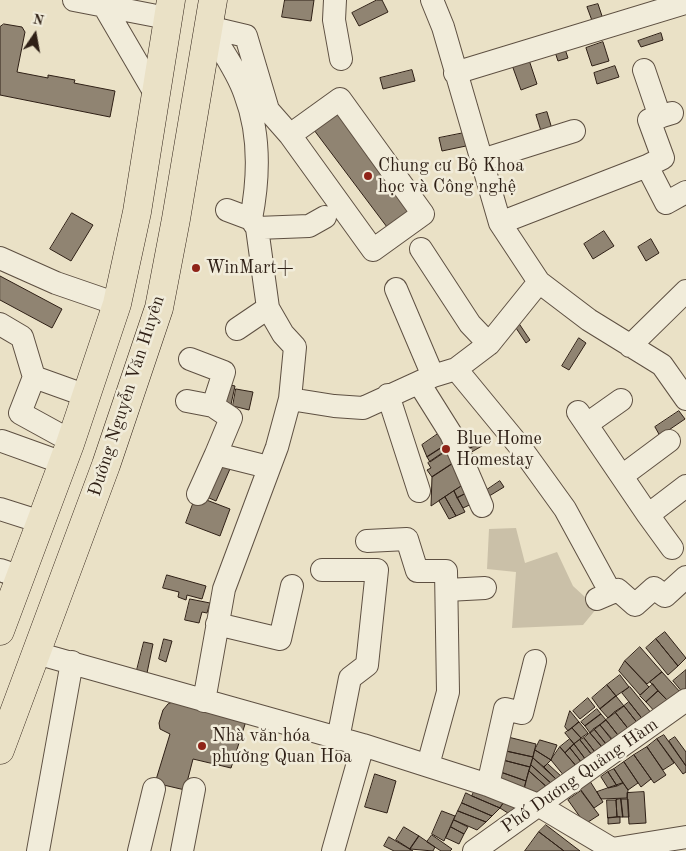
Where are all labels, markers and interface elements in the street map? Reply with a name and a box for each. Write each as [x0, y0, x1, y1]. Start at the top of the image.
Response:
north arrow [10, 10, 60, 60]
text: N [31, 12, 45, 28]
place label: Chung cư Bộ Khoa học và Công nghệ [378, 155, 524, 198]
marker: Chung cư Bộ Khoa học và Công nghệ [362, 170, 374, 182]
place label: WinMart+ [206, 257, 294, 279]
marker: WinMart+ [190, 262, 202, 274]
street label: Đường Nguyễn Văn Huyên [84, 293, 170, 499]
place label: Blue Home Homestay [456, 428, 542, 470]
marker: Blue Home Homestay [440, 443, 452, 455]
street label: Phố Dương Quảng Hàm [498, 714, 662, 838]
place label: Nhà văn hóa phường Quan Hoa [212, 725, 352, 768]
marker: Nhà văn hóa phường Quan Hoa [196, 740, 208, 752]

